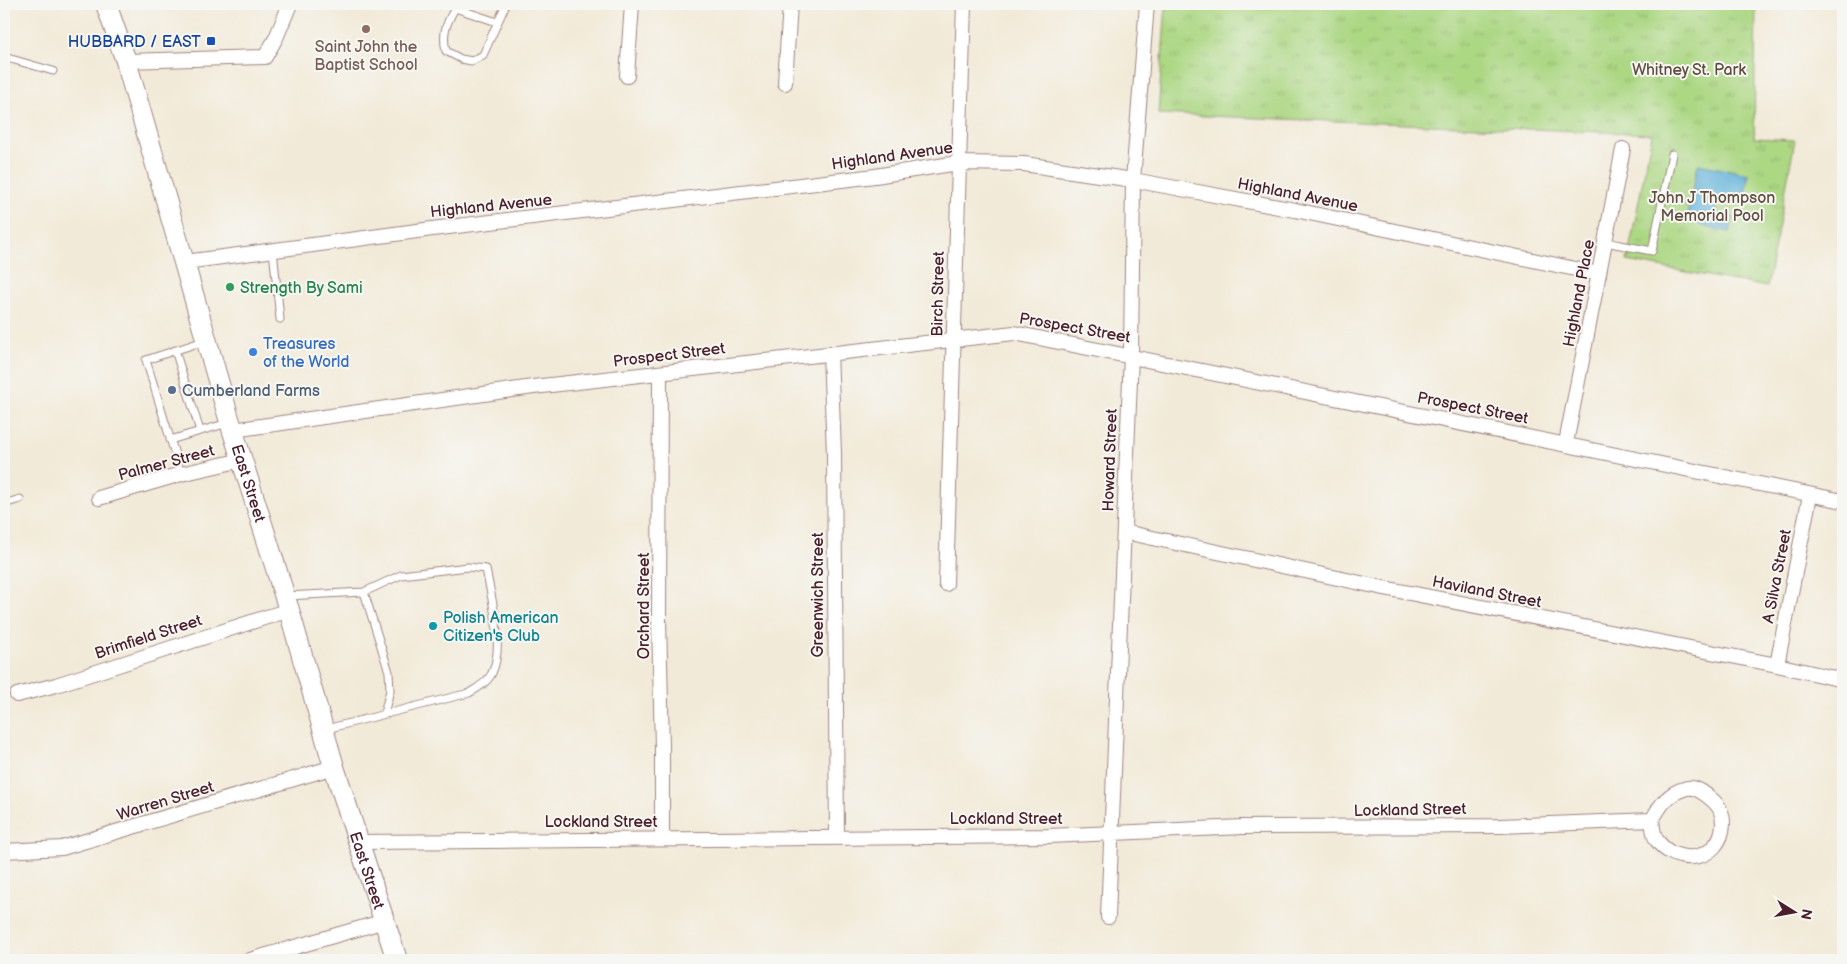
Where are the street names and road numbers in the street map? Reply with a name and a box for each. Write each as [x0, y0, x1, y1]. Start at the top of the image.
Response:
street label: Highland Avenue [830, 139, 955, 174]
street label: Highland Avenue [1236, 174, 1360, 217]
street label: Highland Avenue [429, 191, 553, 222]
street label: Highland Place [1560, 237, 1599, 349]
street label: Birch Street [928, 251, 949, 337]
street label: Prospect Street [1018, 309, 1132, 348]
street label: Prospect Street [612, 339, 726, 372]
street label: Prospect Street [1416, 388, 1530, 429]
street label: Howard Street [1099, 408, 1122, 512]
street label: Palmer Street [116, 442, 216, 485]
street label: East Street [227, 442, 269, 525]
street label: A Silva Street [1759, 528, 1796, 625]
street label: Greenwich Street [809, 532, 828, 658]
street label: Orchard Street [635, 553, 654, 659]
street label: Haviland Street [1431, 573, 1543, 612]
street label: Brimfield Street [92, 611, 205, 664]
street label: Warren Street [115, 778, 216, 825]
street label: Lockland Street [1353, 800, 1467, 821]
street label: Lockland Street [950, 810, 1062, 829]
street label: Lockland Street [545, 813, 657, 832]
street label: East Street [345, 829, 388, 912]

